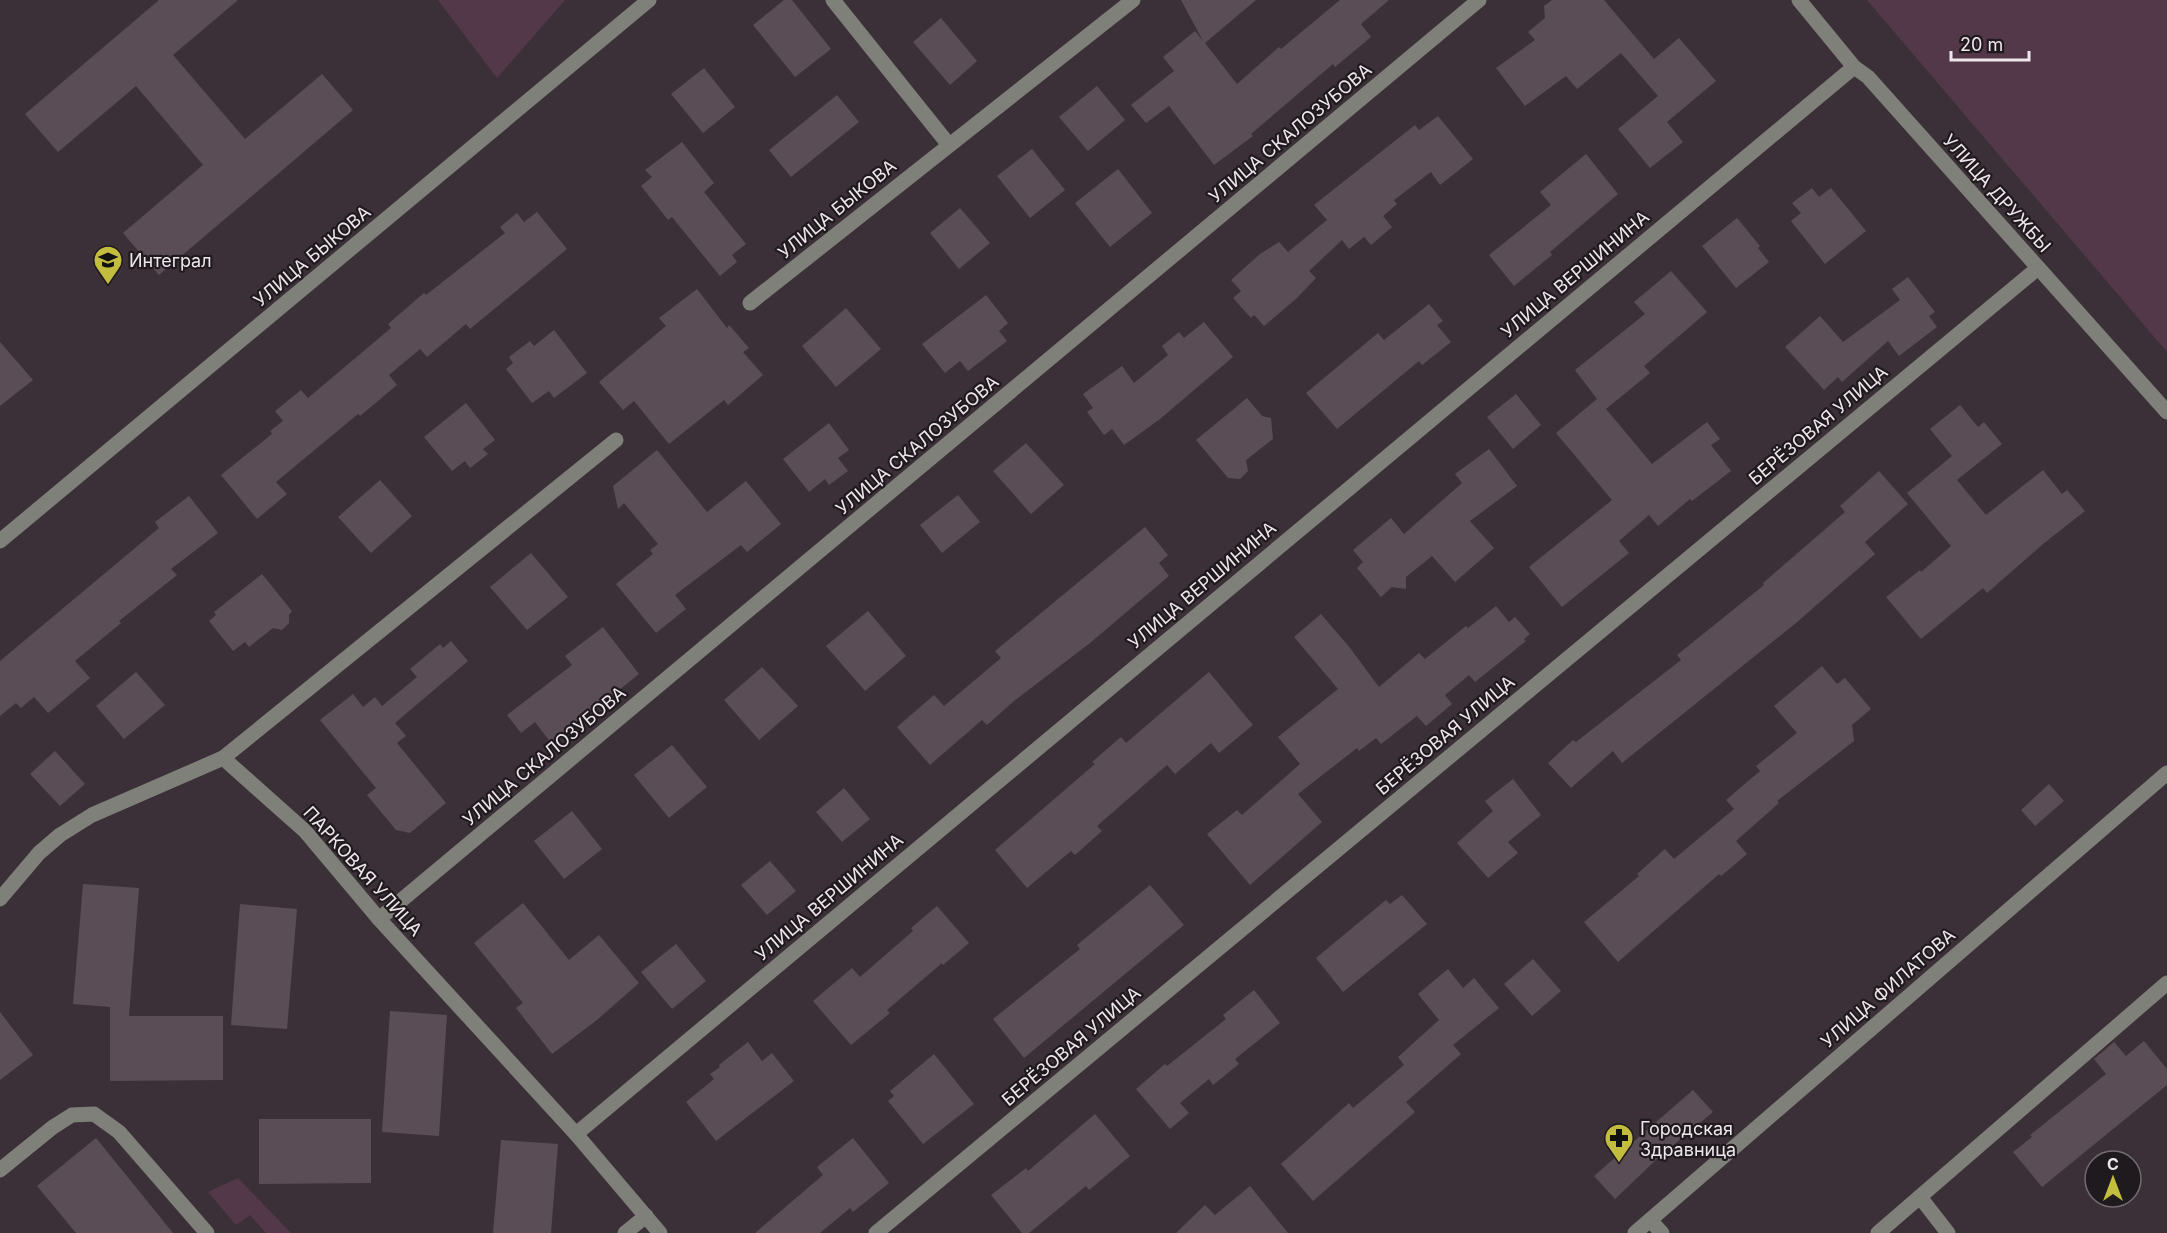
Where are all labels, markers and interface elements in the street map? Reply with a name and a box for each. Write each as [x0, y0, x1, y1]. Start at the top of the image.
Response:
scale bar [1951, 24, 2029, 62]
text: 20 m [1960, 34, 2003, 55]
street label: УЛИЦА СКАЛОЗУБОВА [1204, 59, 1376, 207]
street label: УЛИЦА ДРУЖБЫ [1939, 130, 2055, 256]
street label: УЛИЦА БЫКОВА [774, 155, 900, 263]
street label: УЛИЦА БЫКОВА [249, 201, 375, 311]
street label: УЛИЦА ВЕРШИНИНА [1497, 206, 1653, 342]
school or university icon: Интеграл [92, 244, 124, 286]
place label: Интеграл [129, 250, 212, 271]
street label: БЕРЁЗОВАЯ УЛИЦА [1744, 360, 1891, 489]
street label: УЛИЦА СКАЛОЗУБОВА [831, 371, 1003, 519]
street label: УЛИЦА ВЕРШИНИНА [1124, 517, 1280, 653]
street label: БЕРЁЗОВАЯ УЛИЦА [1371, 670, 1518, 799]
street label: УЛИЦА СКАЛОЗУБОВА [458, 682, 630, 830]
street label: ПАРКОВАЯ УЛИЦА [299, 802, 427, 940]
street label: УЛИЦА ВЕРШИНИНА [751, 829, 907, 965]
street label: УЛИЦА ФИЛАТОВА [1817, 924, 1959, 1052]
street label: БЕРЁЗОВАЯ УЛИЦА [997, 981, 1144, 1110]
place label: Городская Здравница [1640, 1118, 1736, 1160]
pharmacy icon: Городская Здравница [1603, 1122, 1635, 1164]
north arrow [2083, 1149, 2143, 1209]
text: С [2107, 1154, 2119, 1174]

